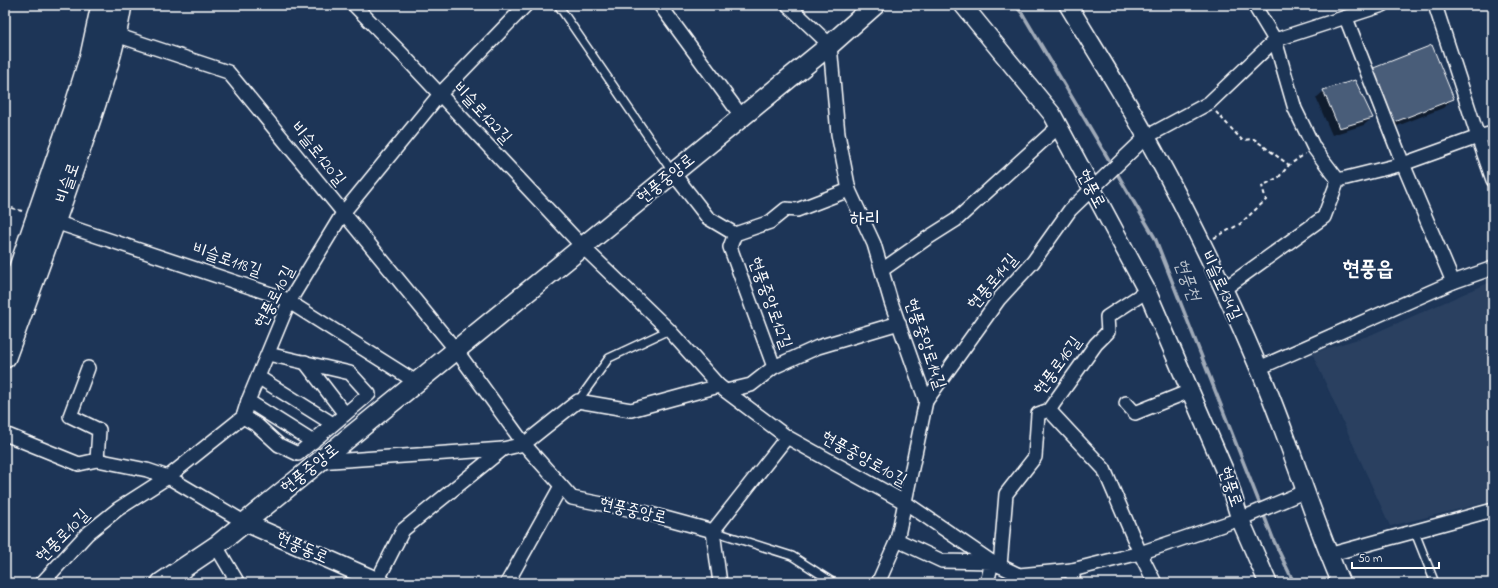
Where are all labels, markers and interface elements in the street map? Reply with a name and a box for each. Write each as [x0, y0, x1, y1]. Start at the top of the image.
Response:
street label: 비슬로122길 [447, 76, 518, 150]
street label: 비슬로120길 [284, 117, 352, 192]
street label: 현풍중앙로 [632, 148, 700, 210]
street label: 비슬로 [49, 160, 87, 206]
street label: 현풍로 [1070, 165, 1112, 213]
district label: 하리 [850, 206, 880, 233]
street label: 비슬로118길 [189, 236, 265, 284]
street label: 비슬로134길 [1194, 247, 1248, 325]
street label: 현풍로14길 [962, 248, 1024, 316]
street label: 현풍중앙로12길 [742, 254, 798, 353]
water label: 현풍천 [1166, 255, 1206, 306]
district label: 현풍읍 [1343, 255, 1393, 285]
street label: 현풍로10길 [249, 261, 302, 333]
street label: 현풍중앙로14길 [898, 295, 952, 393]
street label: 현풍로16길 [1028, 331, 1088, 401]
street label: 현풍중앙로10길 [816, 425, 912, 493]
street label: 현풍중앙로 [276, 438, 344, 500]
street label: 현풍로 [1211, 464, 1249, 510]
street label: 현풍중앙로 [597, 491, 669, 531]
street label: 현풍로10길 [30, 503, 96, 569]
street label: 현풍동로 [272, 525, 332, 571]
scale bar [1352, 544, 1439, 570]
text: 50 m [1358, 550, 1382, 568]

